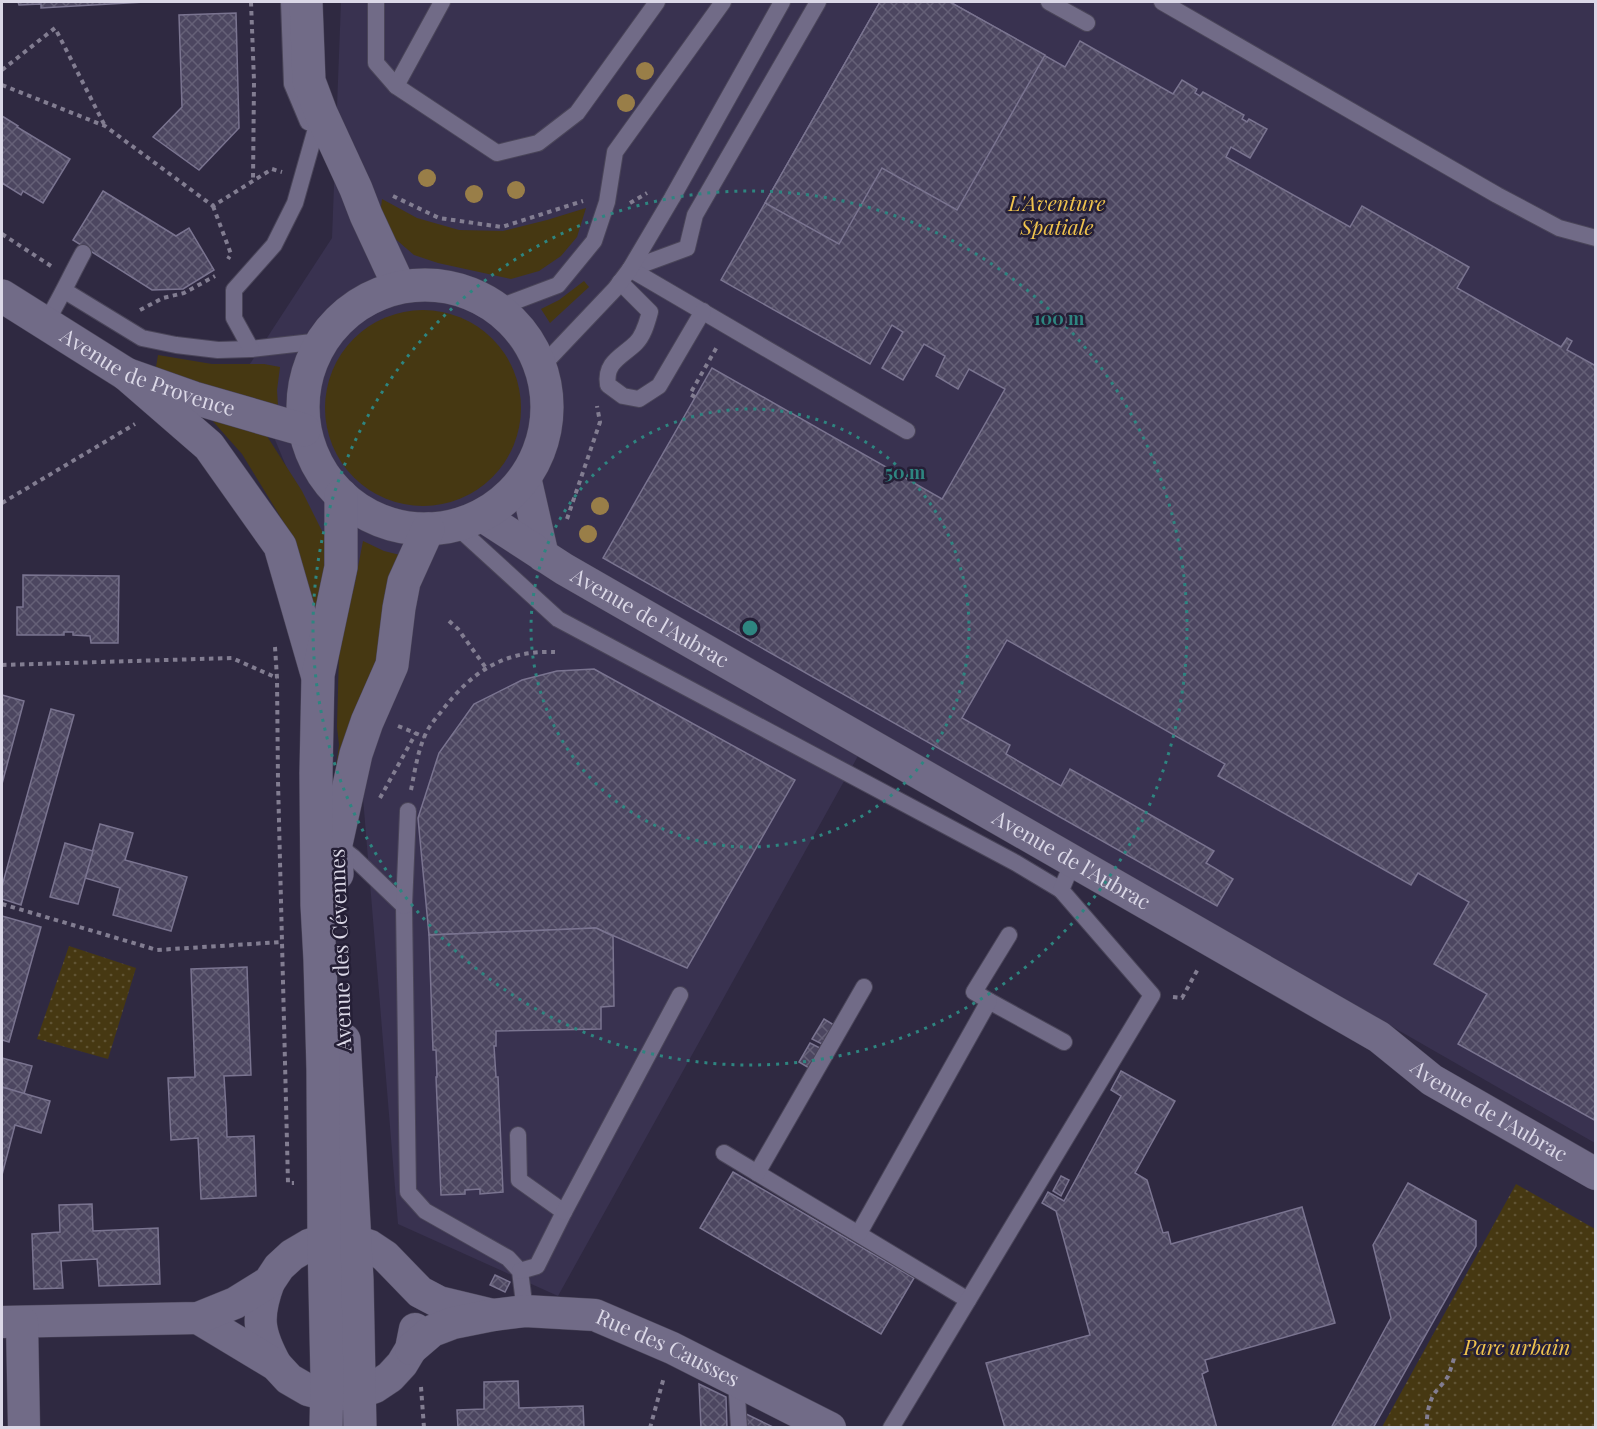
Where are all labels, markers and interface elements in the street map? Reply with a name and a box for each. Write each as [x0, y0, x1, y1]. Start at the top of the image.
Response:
park label: L'Aventure Spatiale [1008, 188, 1105, 240]
text: 100 m [1034, 306, 1085, 330]
street label: Avenue de Provence [55, 320, 239, 421]
text: 50 m [885, 460, 926, 484]
street label: Avenue de l'Aubrac [566, 560, 735, 673]
centre of rings [740, 618, 760, 638]
street label: Avenue de l'Aubrac [987, 802, 1156, 915]
street label: Avenue des Cévennes [321, 848, 357, 1053]
street label: Avenue de l'Aubrac [1405, 1052, 1573, 1167]
street label: Rue des Causses [592, 1301, 745, 1392]
park label: Parc urbain [1463, 1332, 1571, 1360]

